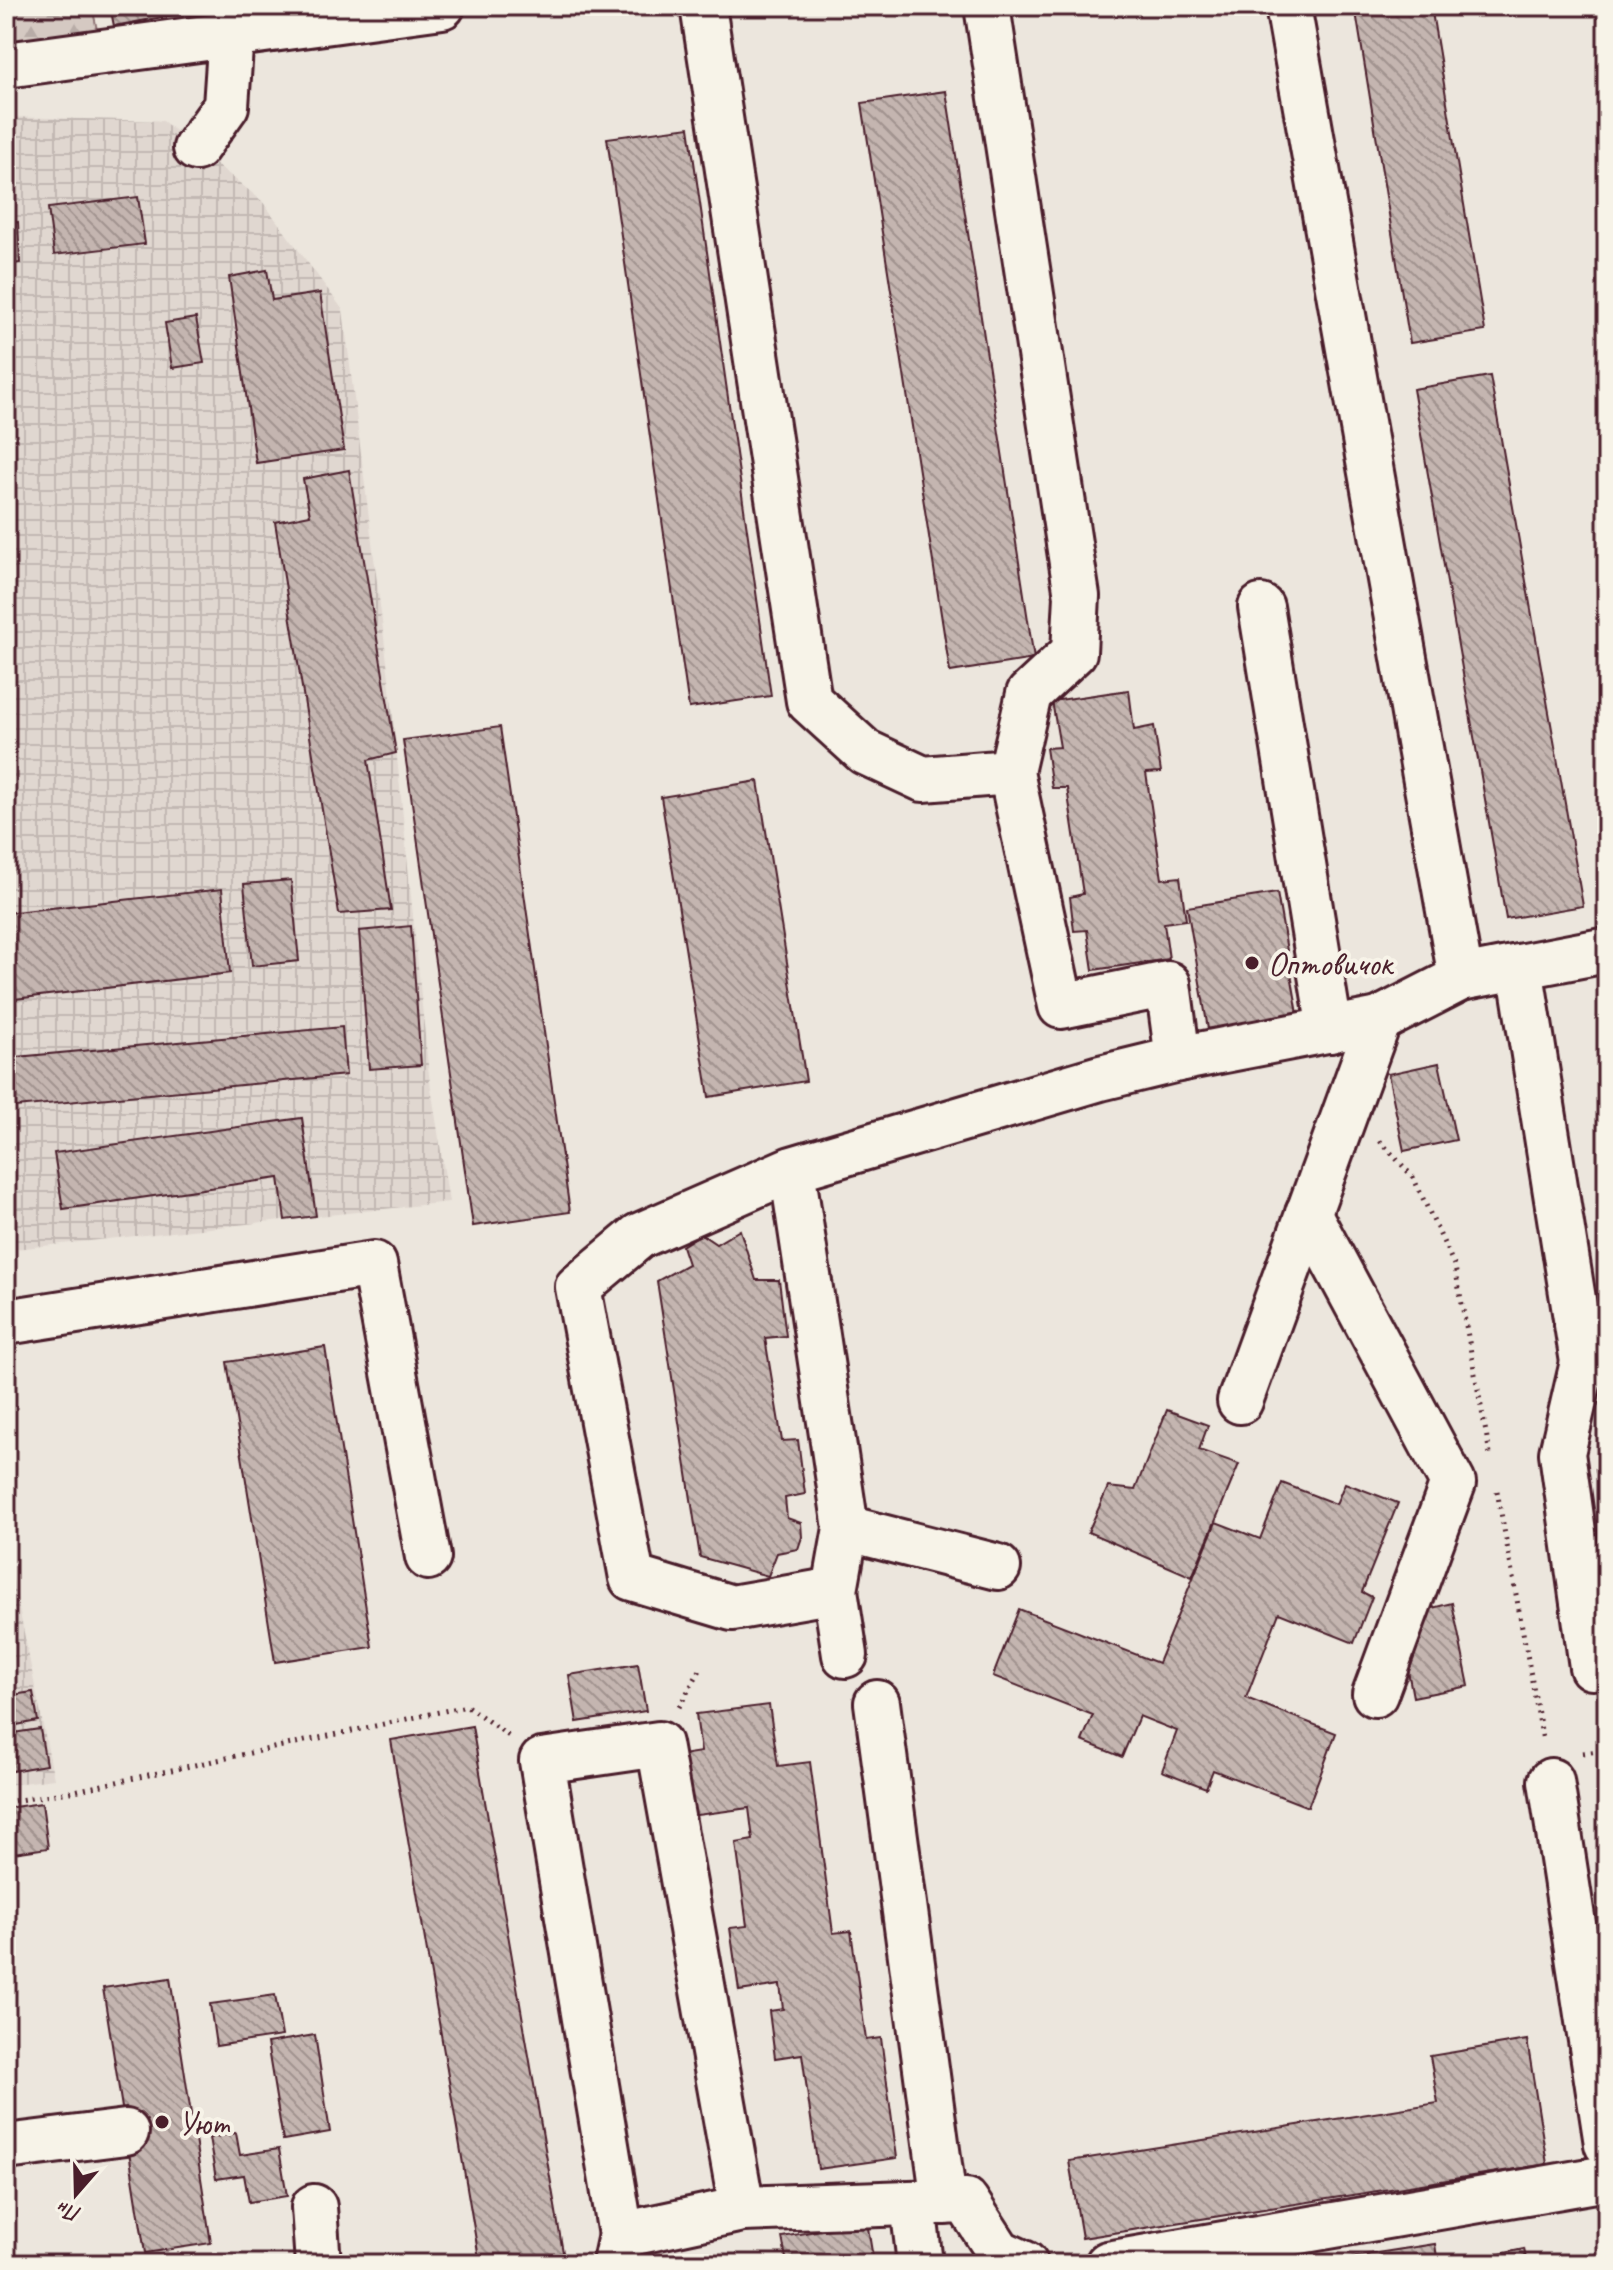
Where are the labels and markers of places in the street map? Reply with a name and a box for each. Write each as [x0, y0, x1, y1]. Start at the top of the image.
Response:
place label: Оптовичок [1268, 942, 1395, 985]
marker: Оптовичок [1243, 954, 1261, 972]
place label: Уют [178, 2101, 231, 2144]
marker: Уют [153, 2113, 171, 2131]

